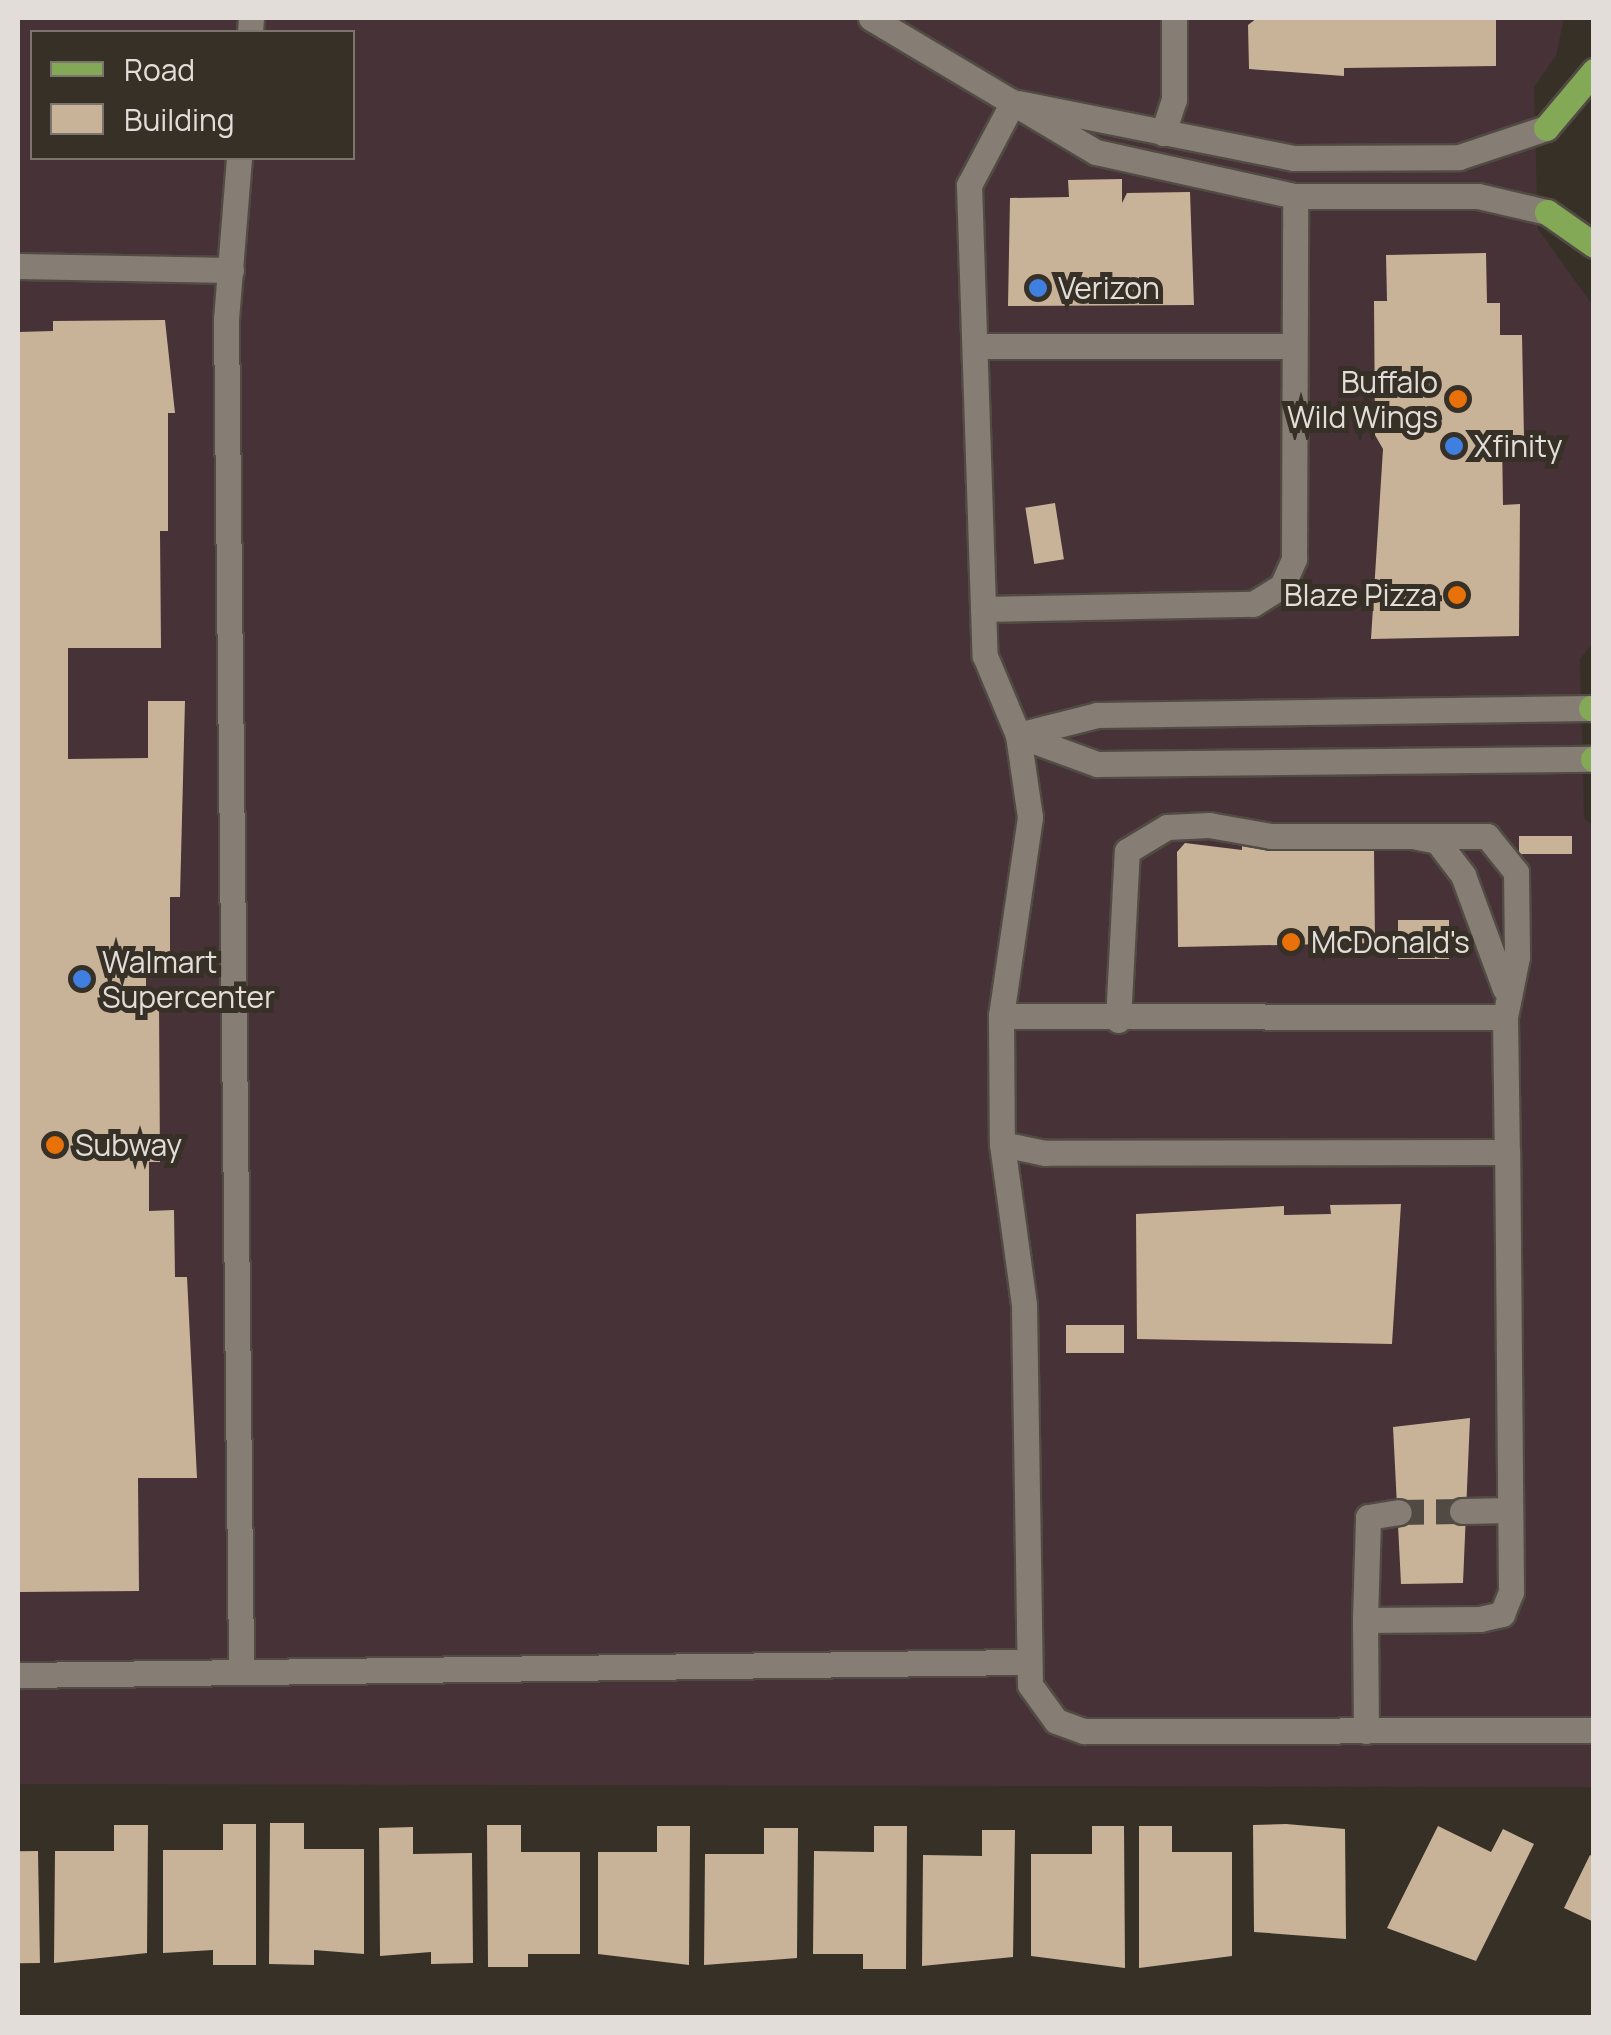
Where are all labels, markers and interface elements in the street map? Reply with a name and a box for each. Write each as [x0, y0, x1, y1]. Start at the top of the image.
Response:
legend [30, 30, 355, 160]
text: Road [124, 49, 195, 90]
text: Building [124, 99, 235, 140]
place label: Verizon [1058, 270, 1160, 306]
marker: Verizon [1027, 277, 1049, 299]
place label: Buffalo Wild Wings [1287, 364, 1438, 434]
marker: Buffalo Wild Wings [1447, 388, 1469, 410]
place label: Xfinity [1474, 428, 1562, 464]
marker: Xfinity [1443, 435, 1465, 457]
place label: Blaze Pizza [1284, 577, 1437, 613]
marker: Blaze Pizza [1446, 584, 1468, 606]
place label: McDonald's [1311, 924, 1470, 960]
marker: McDonald's [1280, 931, 1302, 953]
place label: Walmart Supercenter [102, 944, 275, 1014]
marker: Walmart Supercenter [71, 968, 93, 990]
place label: Subway [75, 1127, 182, 1163]
marker: Subway [44, 1134, 66, 1156]

